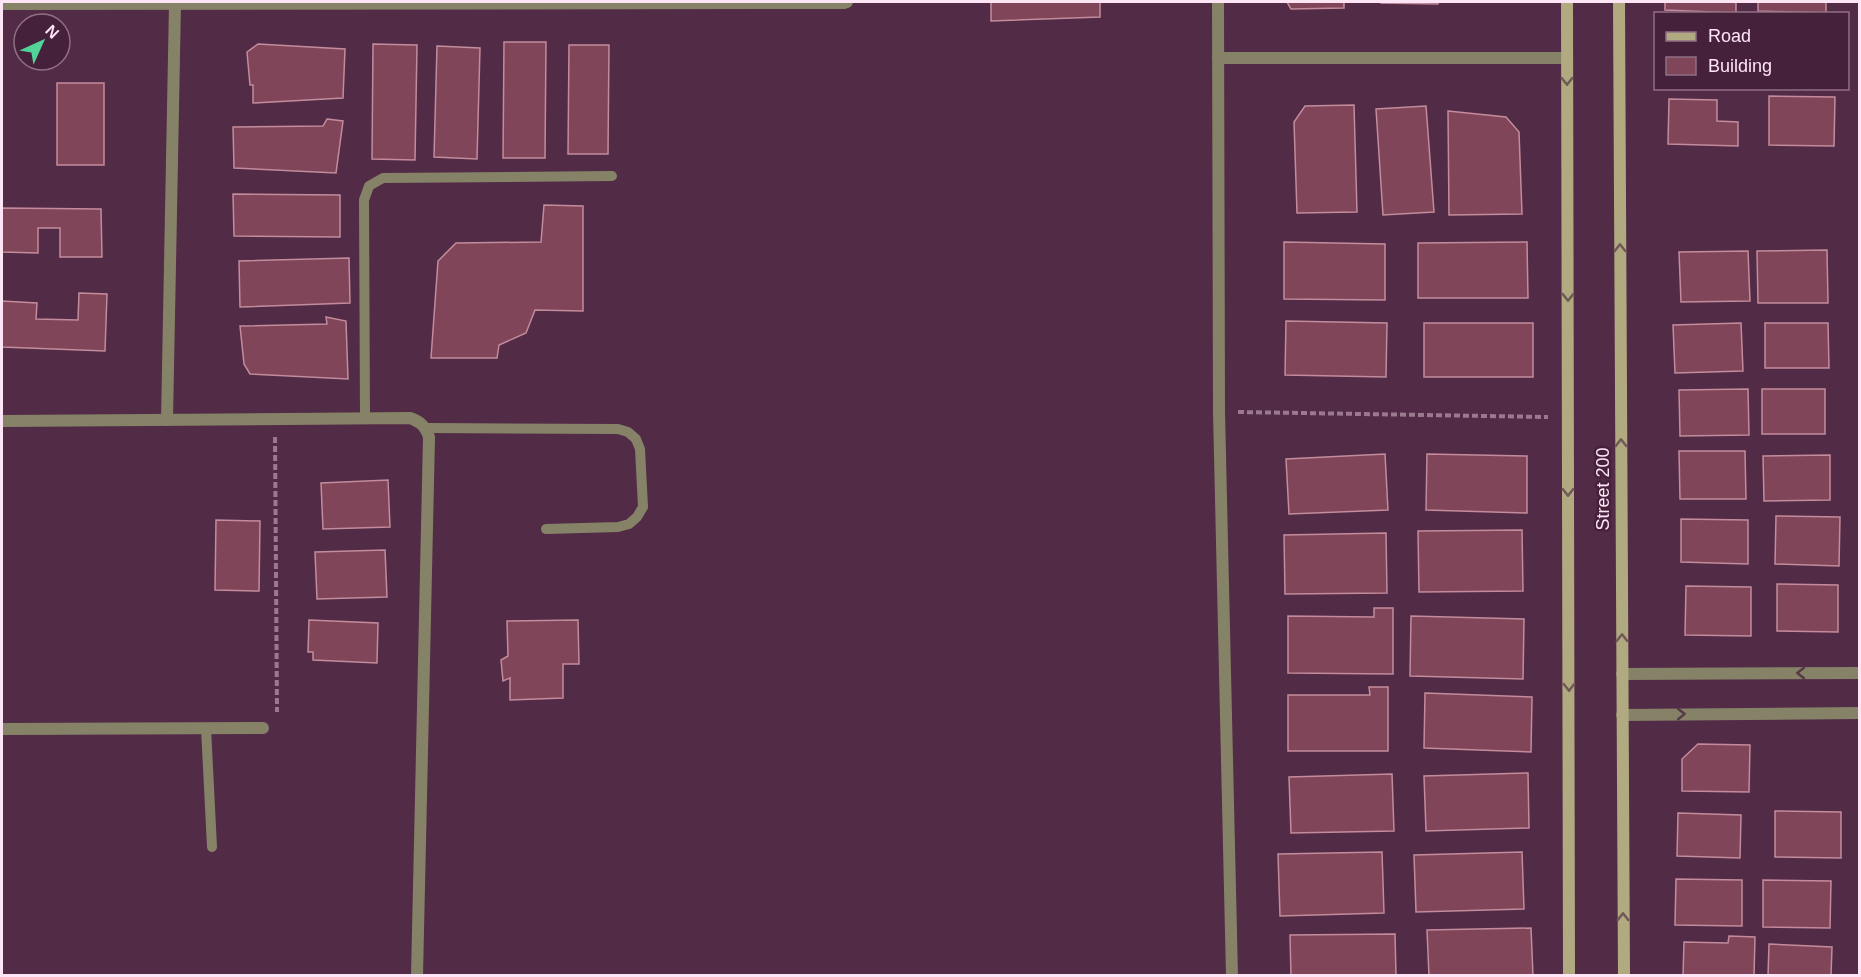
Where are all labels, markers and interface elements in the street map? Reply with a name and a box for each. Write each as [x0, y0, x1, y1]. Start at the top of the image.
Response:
north arrow [12, 12, 72, 72]
legend [1654, 12, 1849, 90]
text: N [42, 22, 62, 42]
text: Road [1708, 26, 1751, 46]
text: Building [1708, 56, 1772, 76]
one-way arrow [1561, 76, 1573, 85]
one-way arrow [1614, 244, 1626, 253]
one-way arrow [1562, 292, 1574, 301]
one-way arrow [1615, 439, 1627, 448]
street label: Street 200 [1593, 447, 1613, 531]
one-way arrow [1562, 487, 1574, 496]
one-way arrow [1616, 634, 1628, 643]
one-way arrow [1797, 667, 1806, 679]
one-way arrow [1563, 682, 1575, 691]
one-way arrow [1676, 708, 1685, 721]
one-way arrow [1617, 913, 1629, 922]

